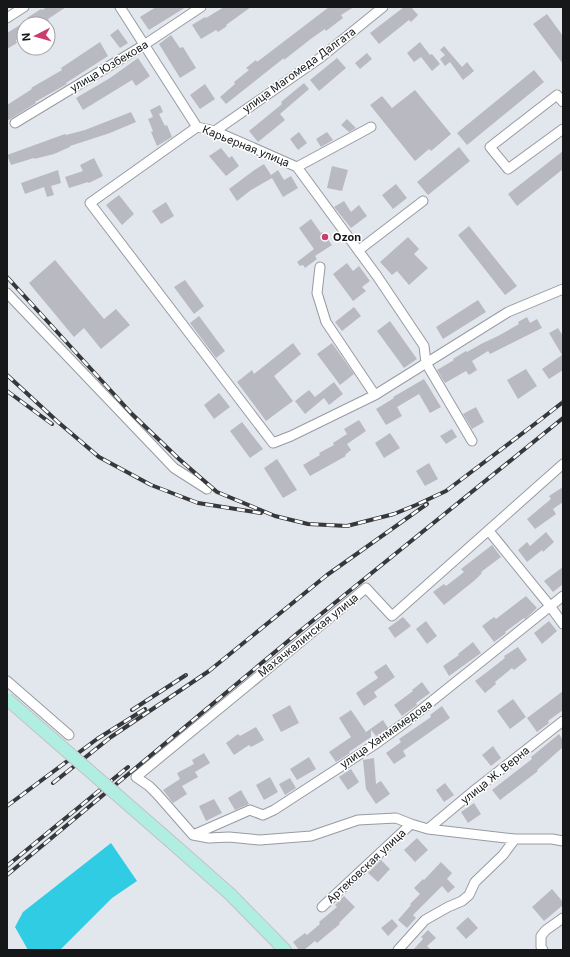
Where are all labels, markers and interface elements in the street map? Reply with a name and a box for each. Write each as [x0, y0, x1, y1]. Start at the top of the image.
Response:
north arrow [16, 16, 56, 56]
street label: улица Магомеда Далгата [240, 24, 358, 116]
text: N [19, 32, 33, 42]
street label: улица Юзбекова [67, 37, 151, 95]
street label: Карьерная улица [200, 122, 292, 170]
place label: Ozon [333, 230, 361, 244]
marker: Ozon [320, 232, 330, 242]
street label: Махачкалинская улица [255, 590, 361, 680]
street label: улица Ханмамедова [337, 697, 435, 771]
street label: улица Ж. Верна [458, 743, 532, 807]
street label: Артековская улица [324, 826, 408, 906]

